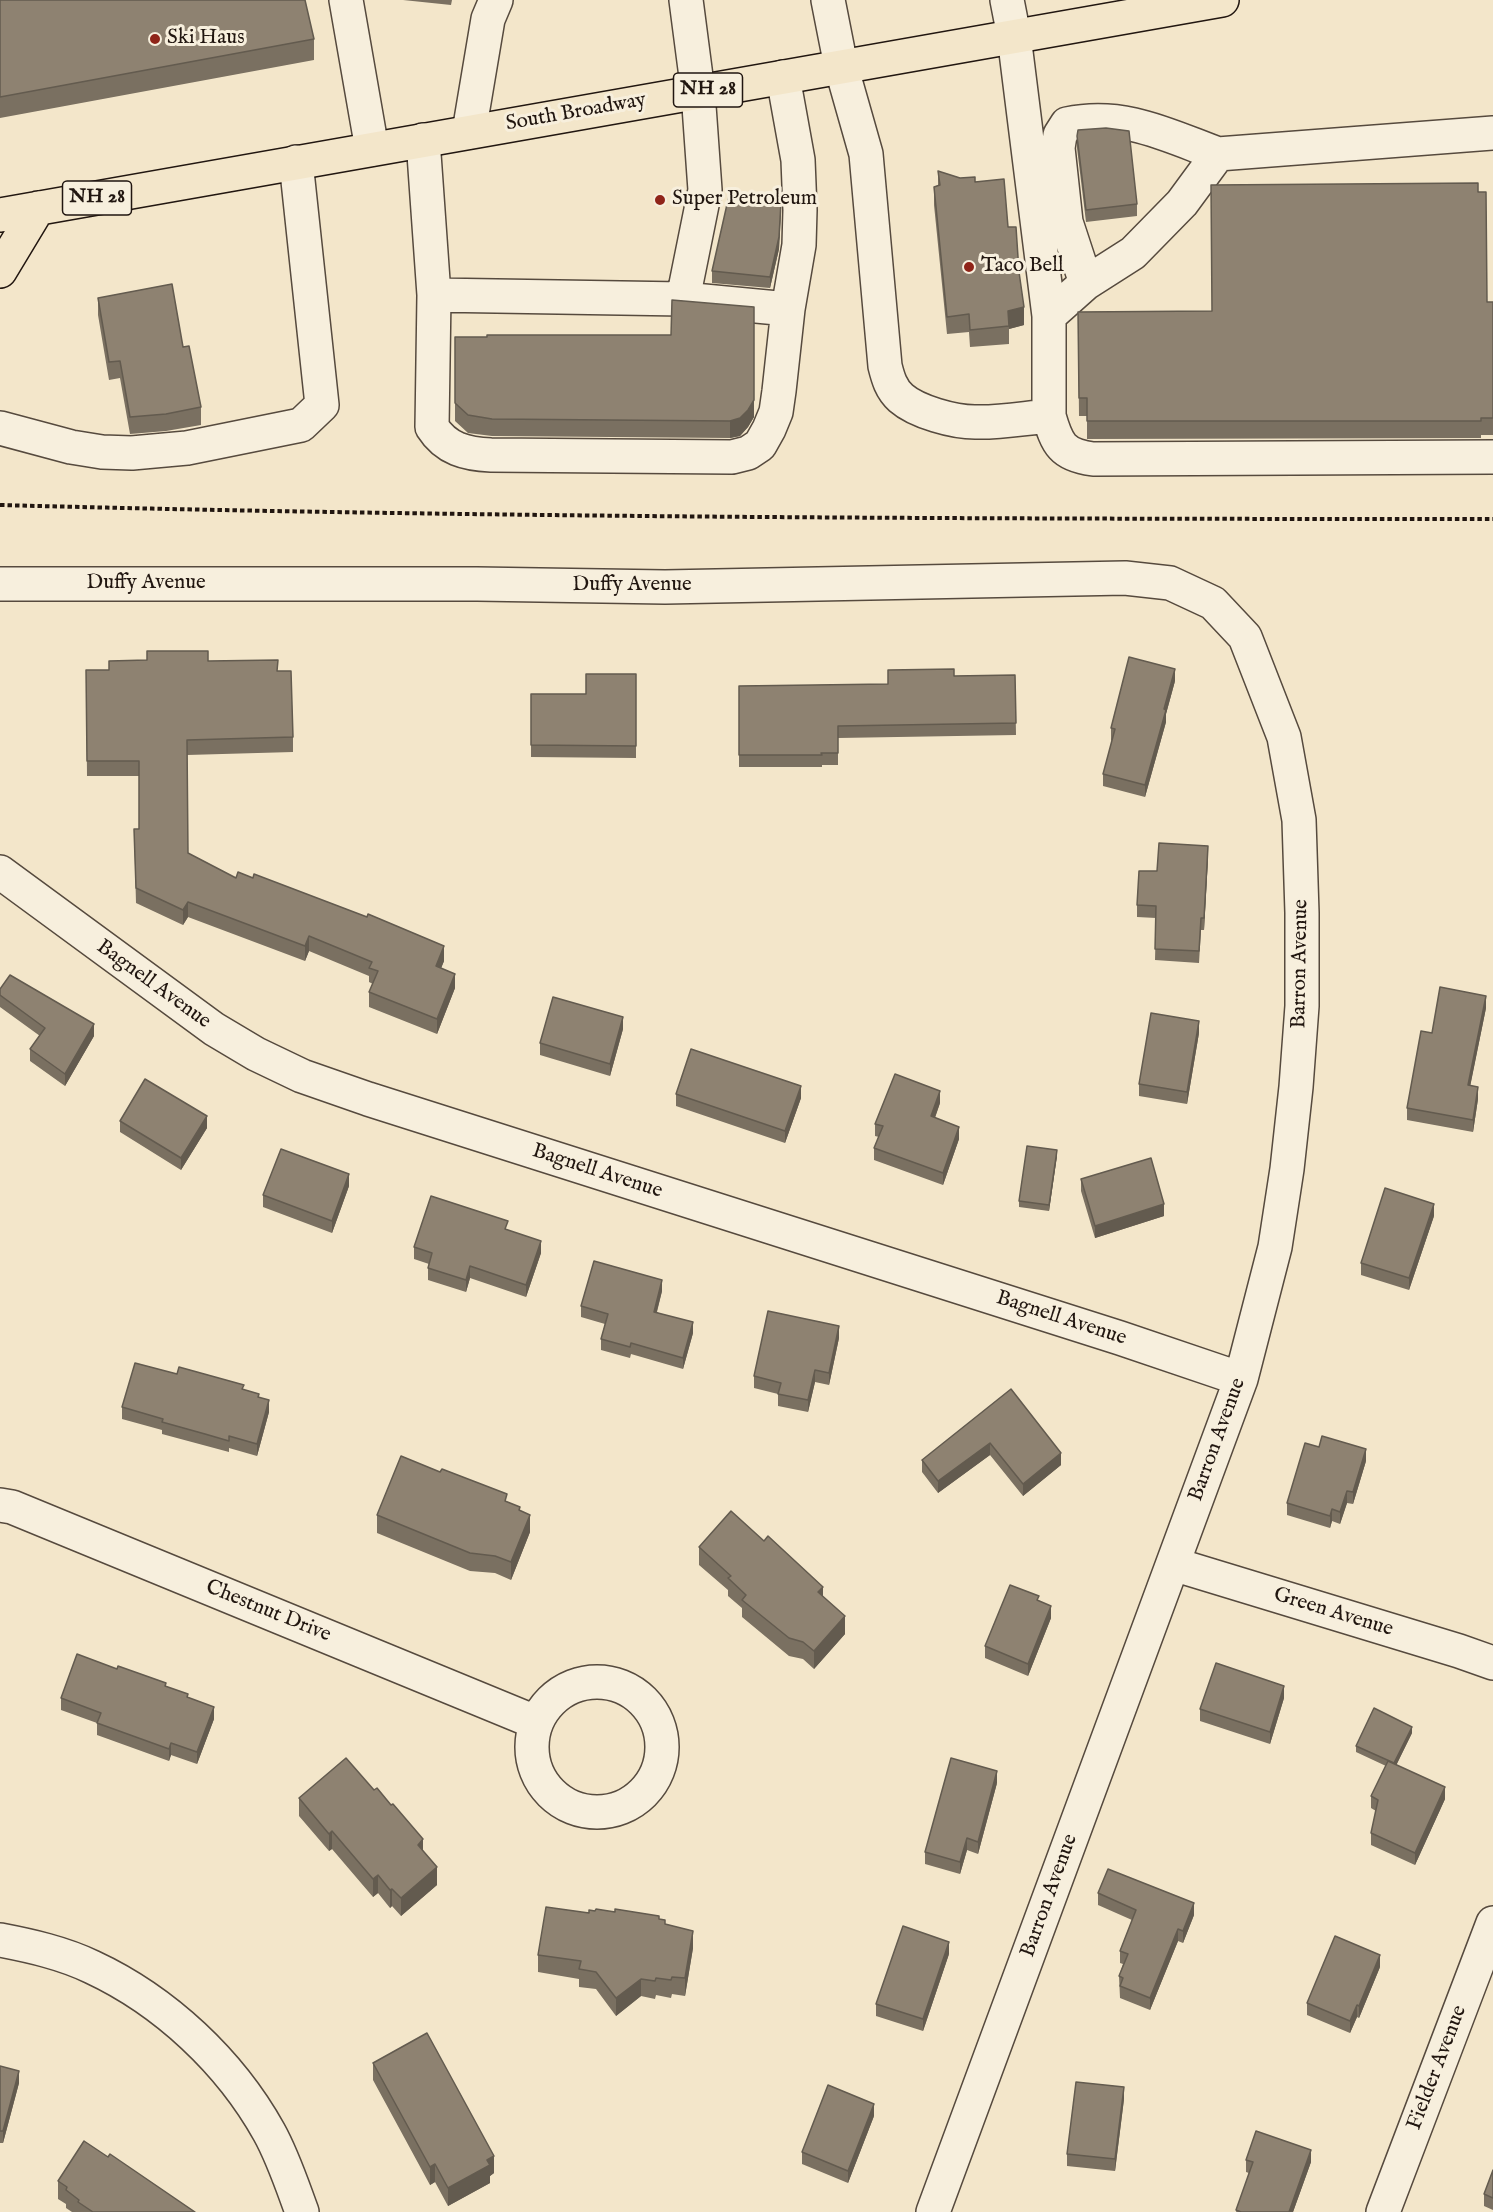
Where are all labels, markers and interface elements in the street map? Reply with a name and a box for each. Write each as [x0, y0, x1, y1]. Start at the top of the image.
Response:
place label: Ski Haus [167, 26, 245, 52]
marker: Ski Haus [148, 32, 162, 46]
road number: NH 28 [674, 73, 742, 107]
street label: South Broadway [504, 88, 648, 138]
road number: NH 28 [63, 181, 132, 215]
place label: Super Petroleum [672, 187, 817, 213]
marker: Super Petroleum [653, 193, 667, 207]
place label: Taco Bell [981, 254, 1064, 280]
marker: Taco Bell [962, 260, 976, 274]
street label: Duffy Avenue [86, 571, 206, 597]
street label: Duffy Avenue [572, 573, 692, 599]
street label: Barron Avenue [1287, 899, 1315, 1029]
street label: Bagnell Avenue [91, 935, 215, 1035]
street label: Bagnell Avenue [529, 1139, 665, 1205]
street label: Bagnell Avenue [993, 1286, 1129, 1352]
street label: Barron Avenue [1184, 1375, 1252, 1505]
street label: Chestnut Drive [202, 1575, 334, 1649]
street label: Green Avenue [1270, 1583, 1396, 1643]
street label: Barron Avenue [1016, 1831, 1084, 1961]
street label: Fielder Avenue [1403, 2002, 1473, 2134]

